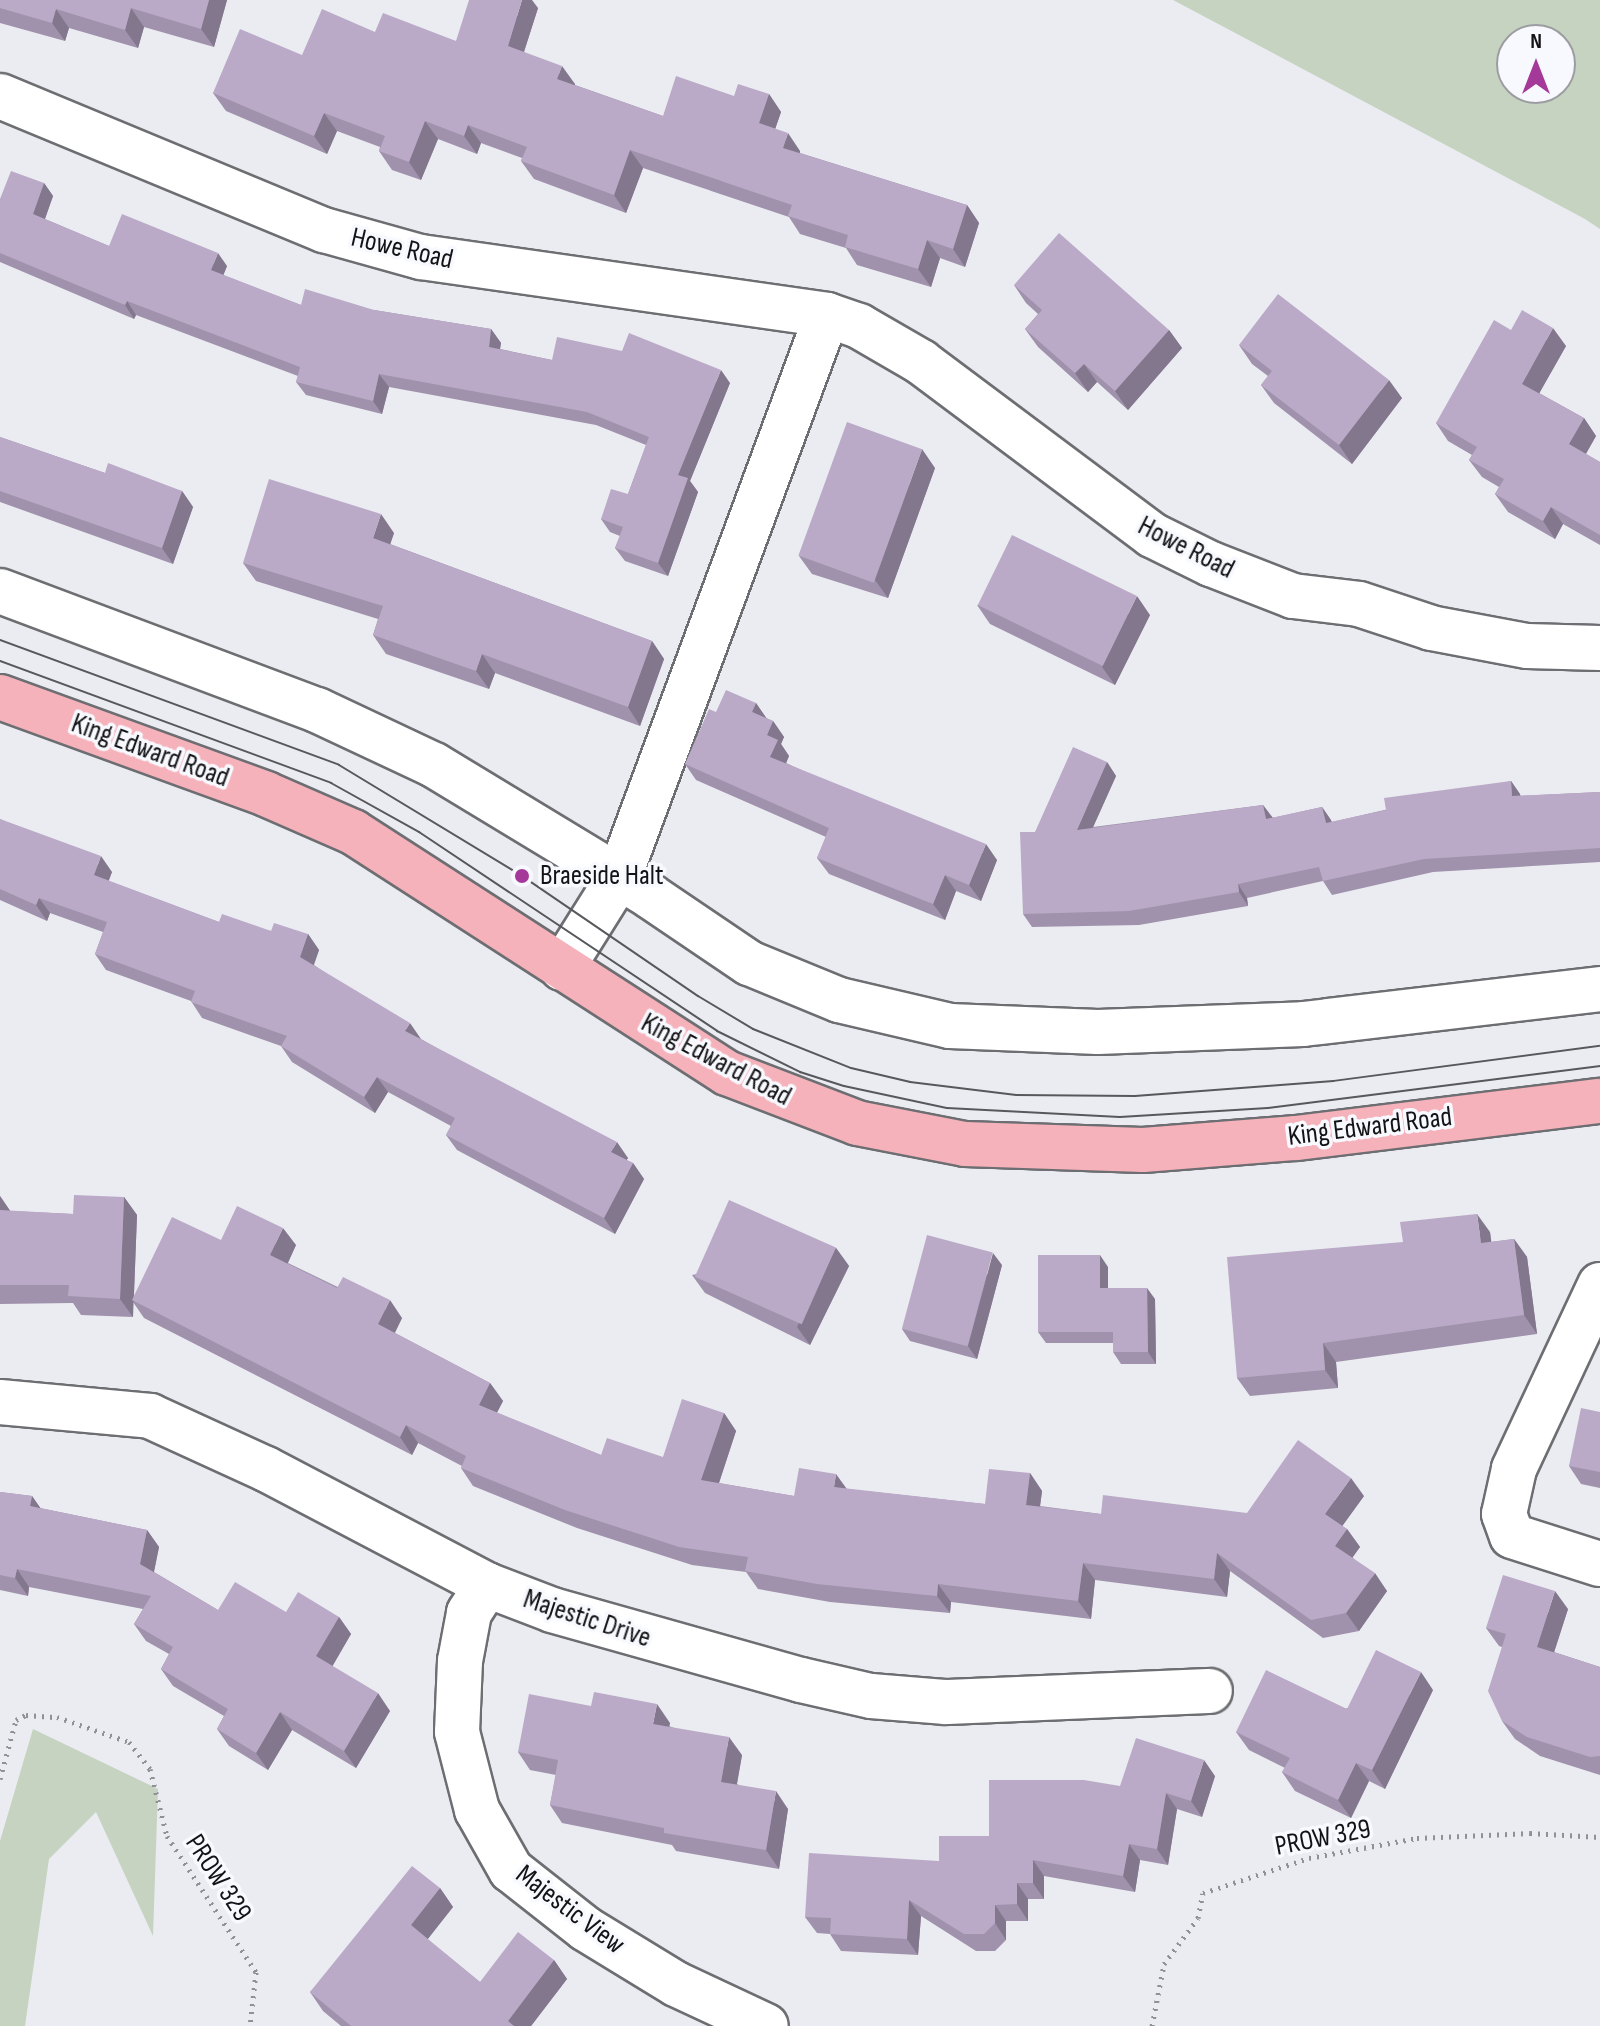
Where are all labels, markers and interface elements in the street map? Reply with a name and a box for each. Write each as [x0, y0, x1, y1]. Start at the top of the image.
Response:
north arrow [1496, 24, 1576, 104]
text: N [1530, 28, 1542, 55]
street label: Howe Road [348, 221, 456, 277]
street label: Howe Road [1132, 509, 1240, 587]
street label: King Edward Road [67, 707, 233, 795]
place label: Braeside Halt [540, 859, 663, 893]
marker: Braeside Halt [511, 865, 533, 887]
street label: King Edward Road [635, 1006, 797, 1114]
street label: King Edward Road [1286, 1100, 1454, 1154]
street label: Majestic Drive [519, 1583, 655, 1655]
street label: PROW 329 [1272, 1812, 1374, 1864]
street label: PROW 329 [178, 1828, 258, 1928]
street label: Majestic View [509, 1858, 631, 1962]

